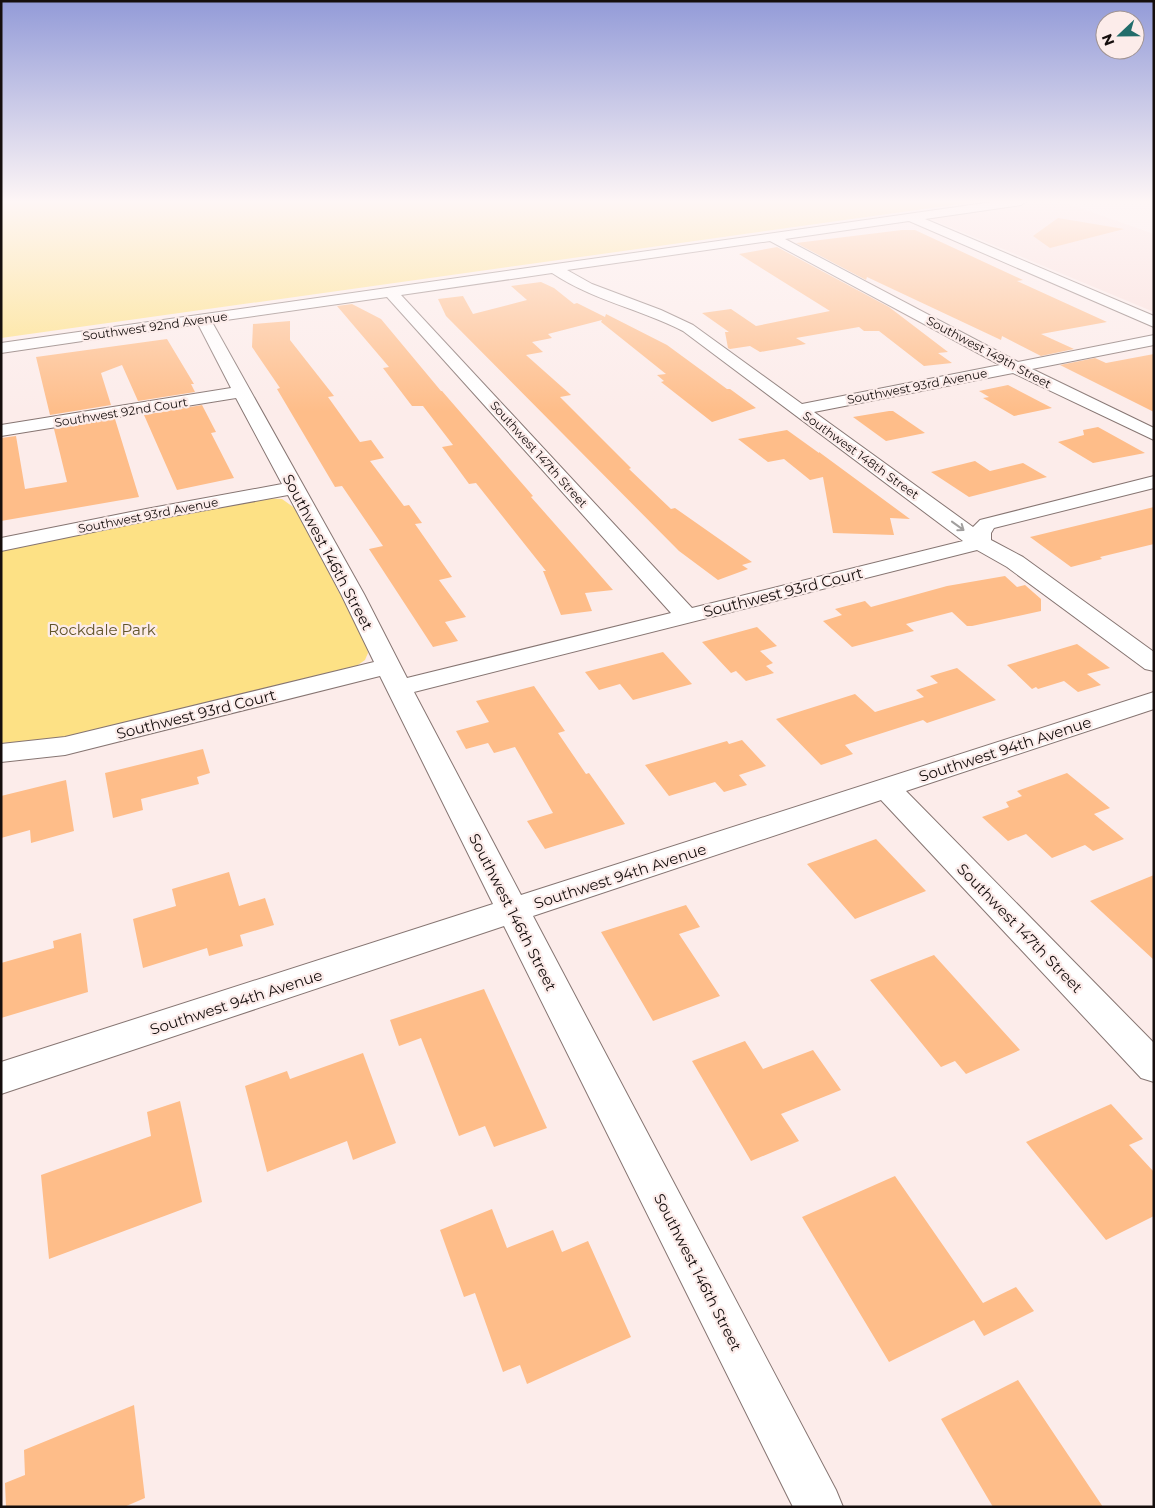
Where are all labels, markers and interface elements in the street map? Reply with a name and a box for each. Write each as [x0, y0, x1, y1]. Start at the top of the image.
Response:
north arrow [1095, 10, 1145, 60]
text: N [1097, 31, 1118, 48]
street label: Southwest 92nd Avenue [82, 308, 228, 344]
street label: Southwest 149th Street [924, 313, 1054, 391]
street label: Southwest 93rd Avenue [846, 365, 988, 407]
street label: Southwest 92nd Court [53, 394, 189, 430]
street label: Southwest 147th Street [487, 398, 591, 510]
street label: Southwest 148th Street [800, 408, 922, 502]
street label: Southwest 146th Street [279, 471, 377, 633]
street label: Southwest 93rd Avenue [77, 494, 219, 536]
one-way arrow [951, 521, 965, 531]
street label: Southwest 93rd Court [701, 563, 865, 621]
park label: Rockdale Park [48, 620, 156, 639]
street label: Southwest 93rd Court [114, 685, 278, 743]
street label: Southwest 94th Avenue [916, 712, 1094, 786]
street label: Southwest 146th Street [465, 830, 561, 994]
street label: Southwest 94th Avenue [531, 839, 709, 913]
street label: Southwest 147th Street [953, 859, 1087, 997]
street label: Southwest 94th Avenue [147, 965, 325, 1039]
street label: Southwest 146th Street [650, 1190, 746, 1354]

